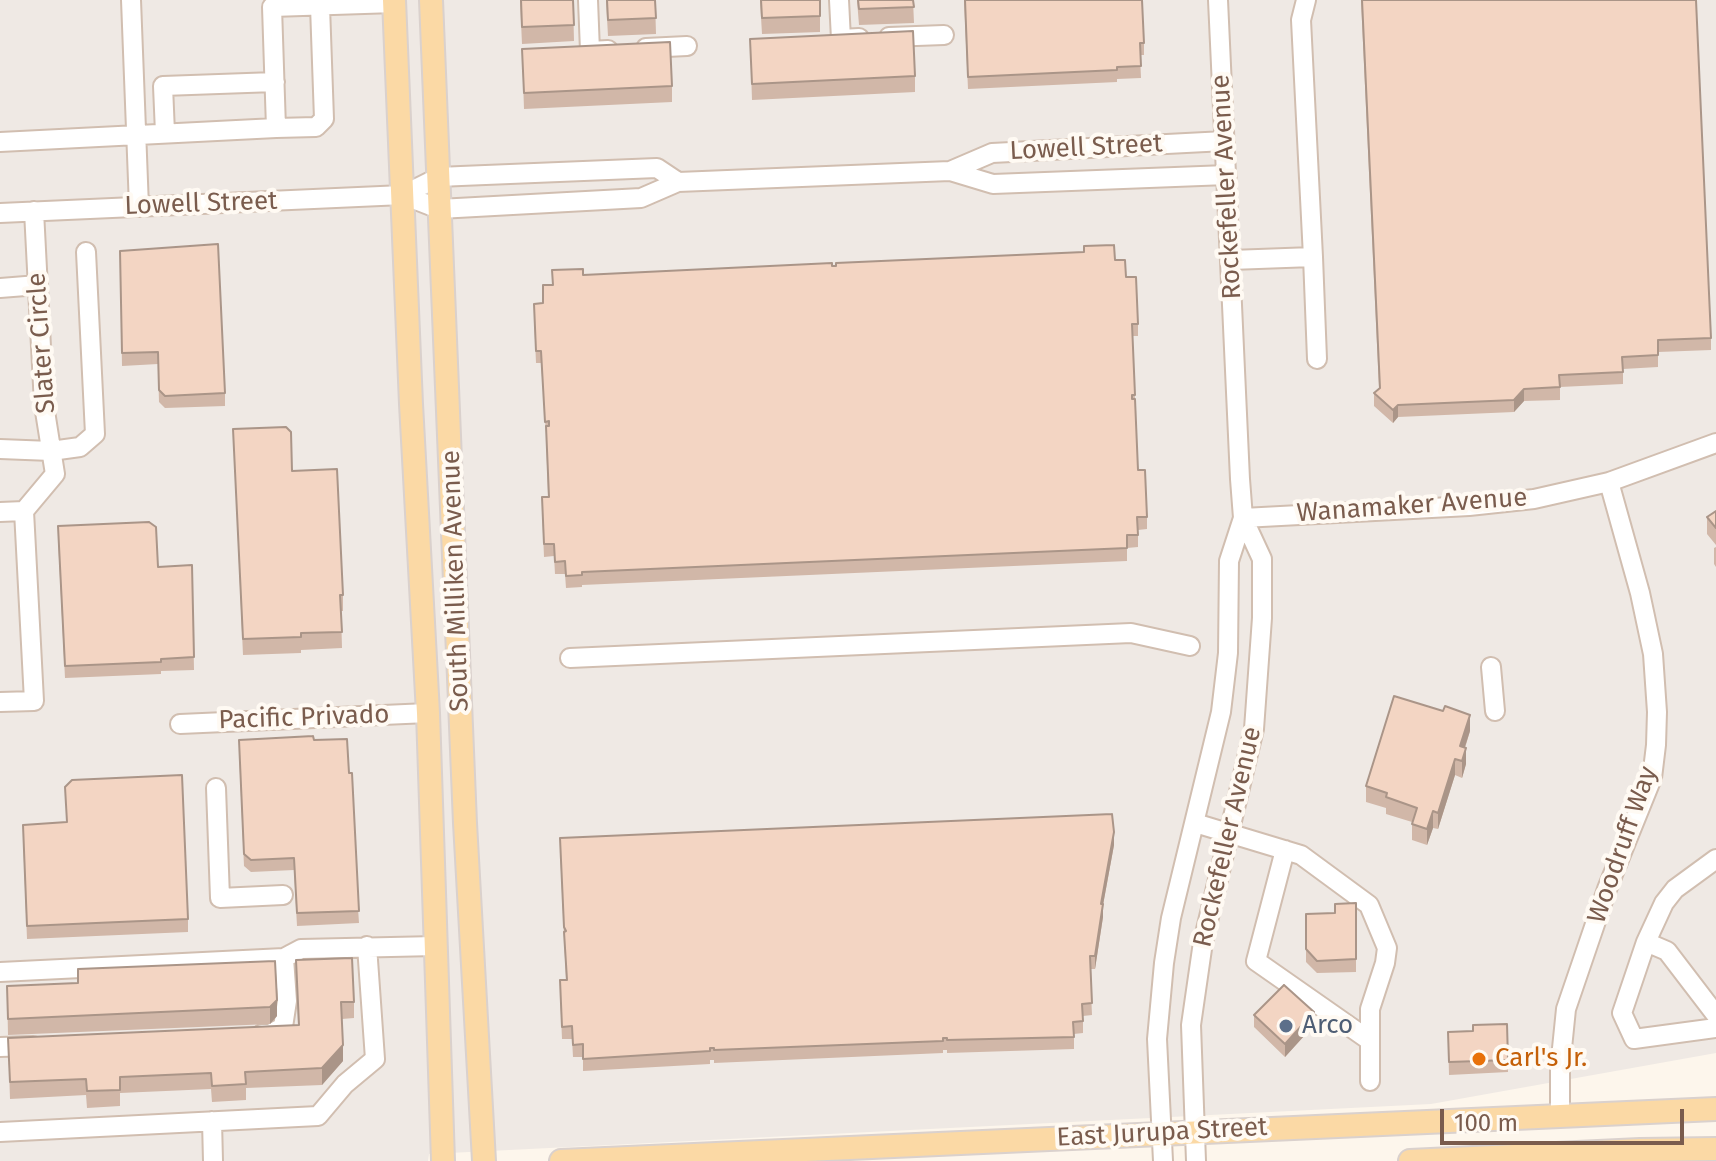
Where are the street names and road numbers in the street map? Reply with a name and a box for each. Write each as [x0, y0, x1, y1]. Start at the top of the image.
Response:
street label: Rockefeller Avenue [1206, 74, 1248, 300]
street label: Lowell Street [1009, 128, 1163, 168]
street label: Lowell Street [124, 186, 278, 222]
street label: Slater Circle [22, 272, 62, 414]
street label: South Milliken Avenue [436, 450, 476, 712]
street label: Wanamaker Avenue [1296, 482, 1528, 530]
street label: Pacific Privado [218, 699, 390, 737]
street label: Rockefeller Avenue [1187, 724, 1269, 950]
street label: Woodruff Way [1582, 762, 1664, 928]
street label: East Jurupa Street [1056, 1112, 1268, 1154]

